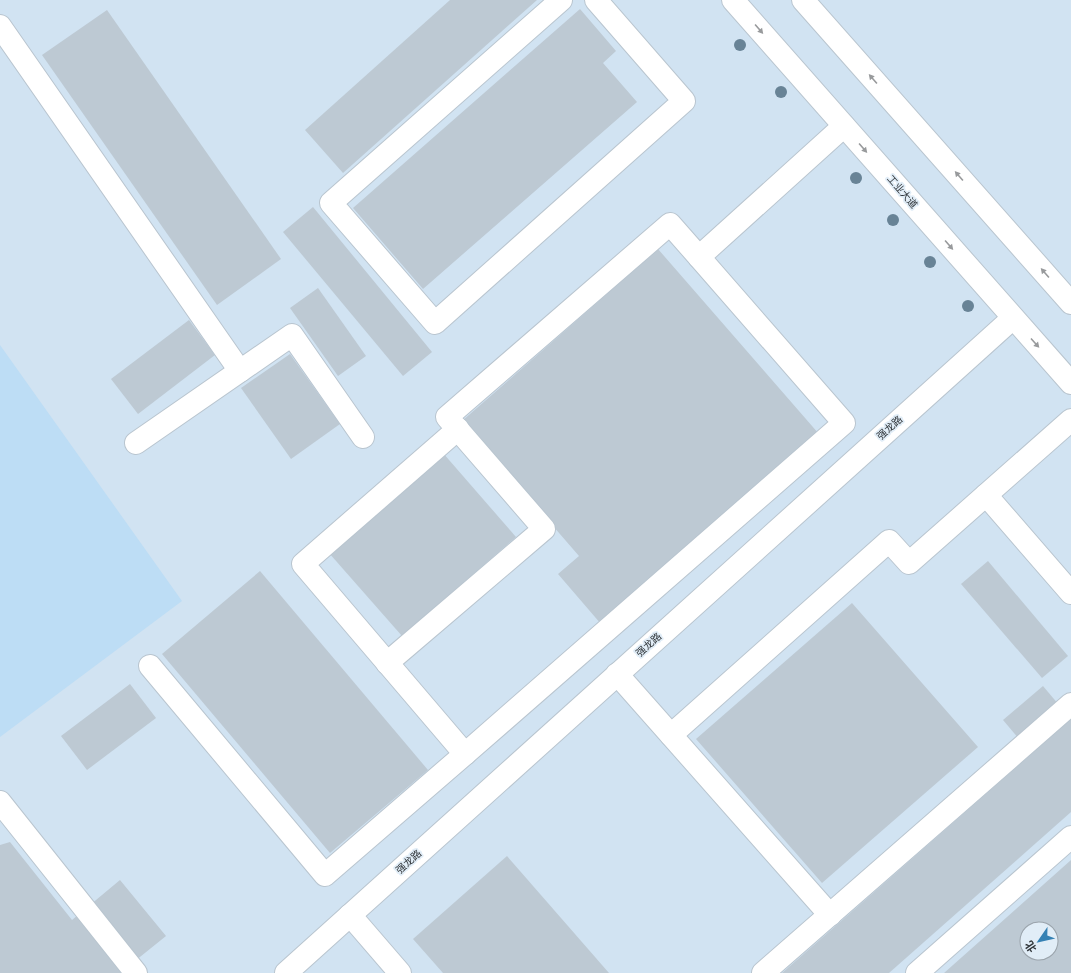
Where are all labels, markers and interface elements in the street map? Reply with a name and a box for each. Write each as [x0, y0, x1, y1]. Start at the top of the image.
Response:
one-way arrow [754, 24, 763, 35]
one-way arrow [869, 74, 878, 83]
one-way arrow [858, 143, 868, 153]
one-way arrow [954, 171, 964, 181]
street label: 工业大道 [884, 172, 920, 212]
one-way arrow [944, 240, 953, 251]
one-way arrow [1041, 268, 1050, 279]
one-way arrow [1030, 338, 1040, 348]
street label: 强龙路 [874, 413, 906, 443]
street label: 强龙路 [633, 630, 665, 660]
street label: 强龙路 [393, 847, 425, 877]
north arrow [1019, 921, 1059, 961]
text: 北 [1022, 938, 1040, 955]

